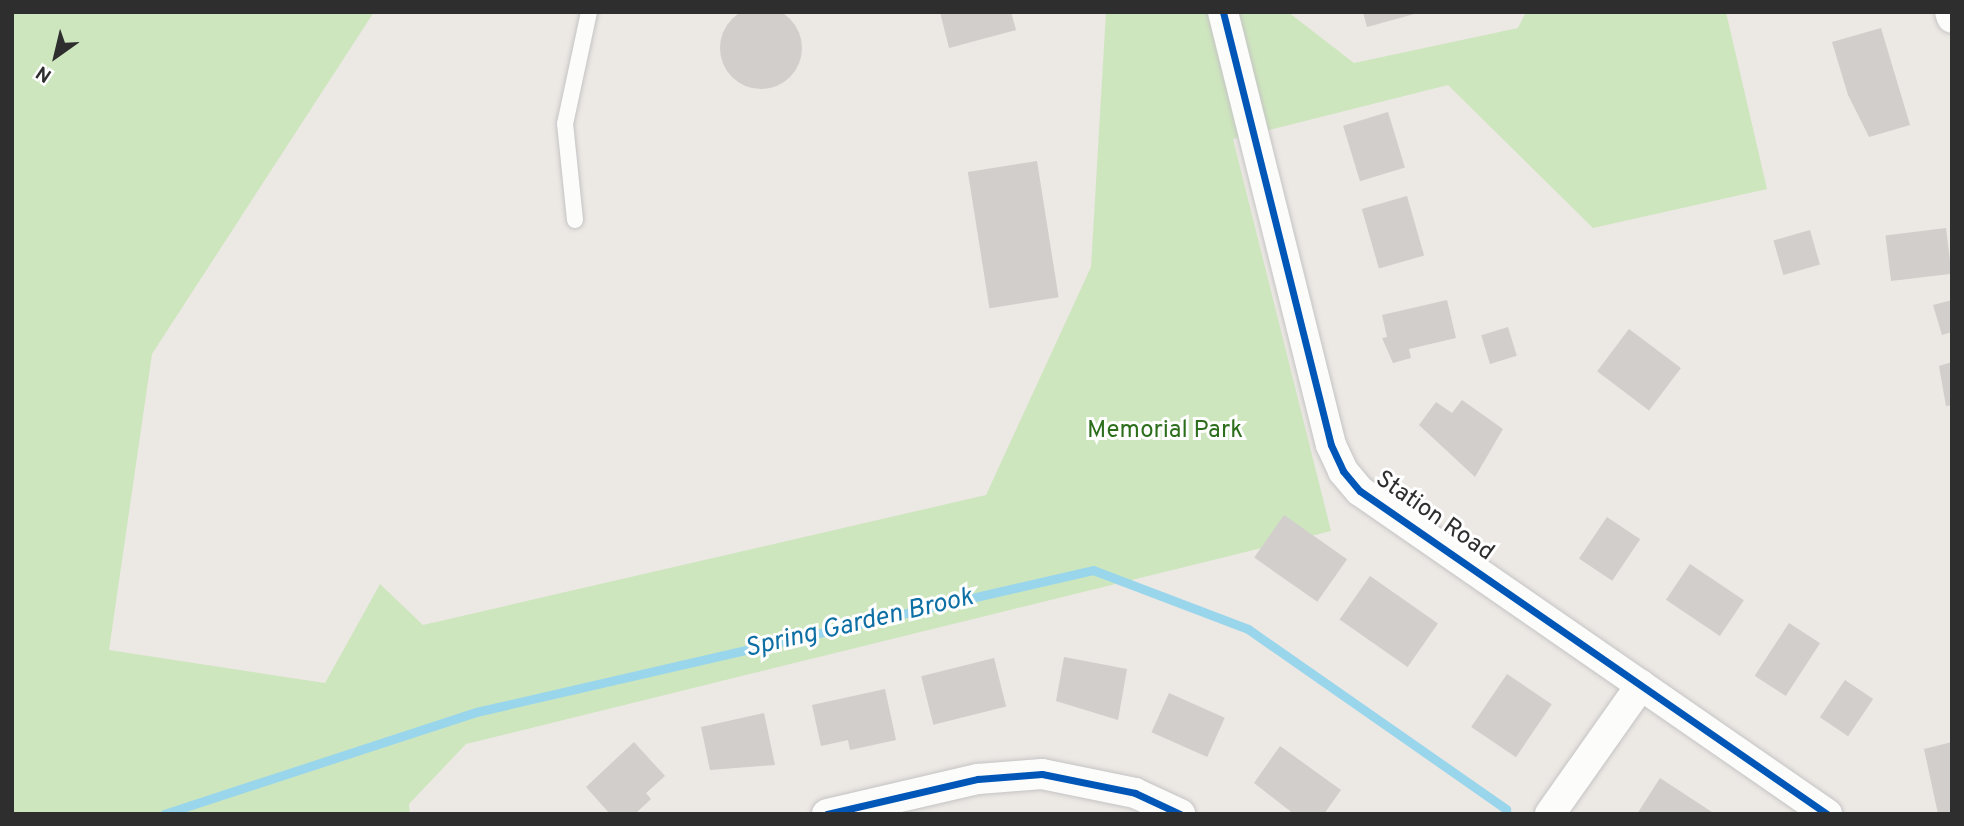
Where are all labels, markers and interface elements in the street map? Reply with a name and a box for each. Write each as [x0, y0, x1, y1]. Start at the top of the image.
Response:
north arrow [21, 21, 91, 91]
text: N [32, 60, 57, 87]
park label: Memorial Park [1087, 418, 1243, 446]
street label: Station Road [1369, 466, 1499, 568]
water label: Spring Garden Brook [742, 583, 976, 665]

